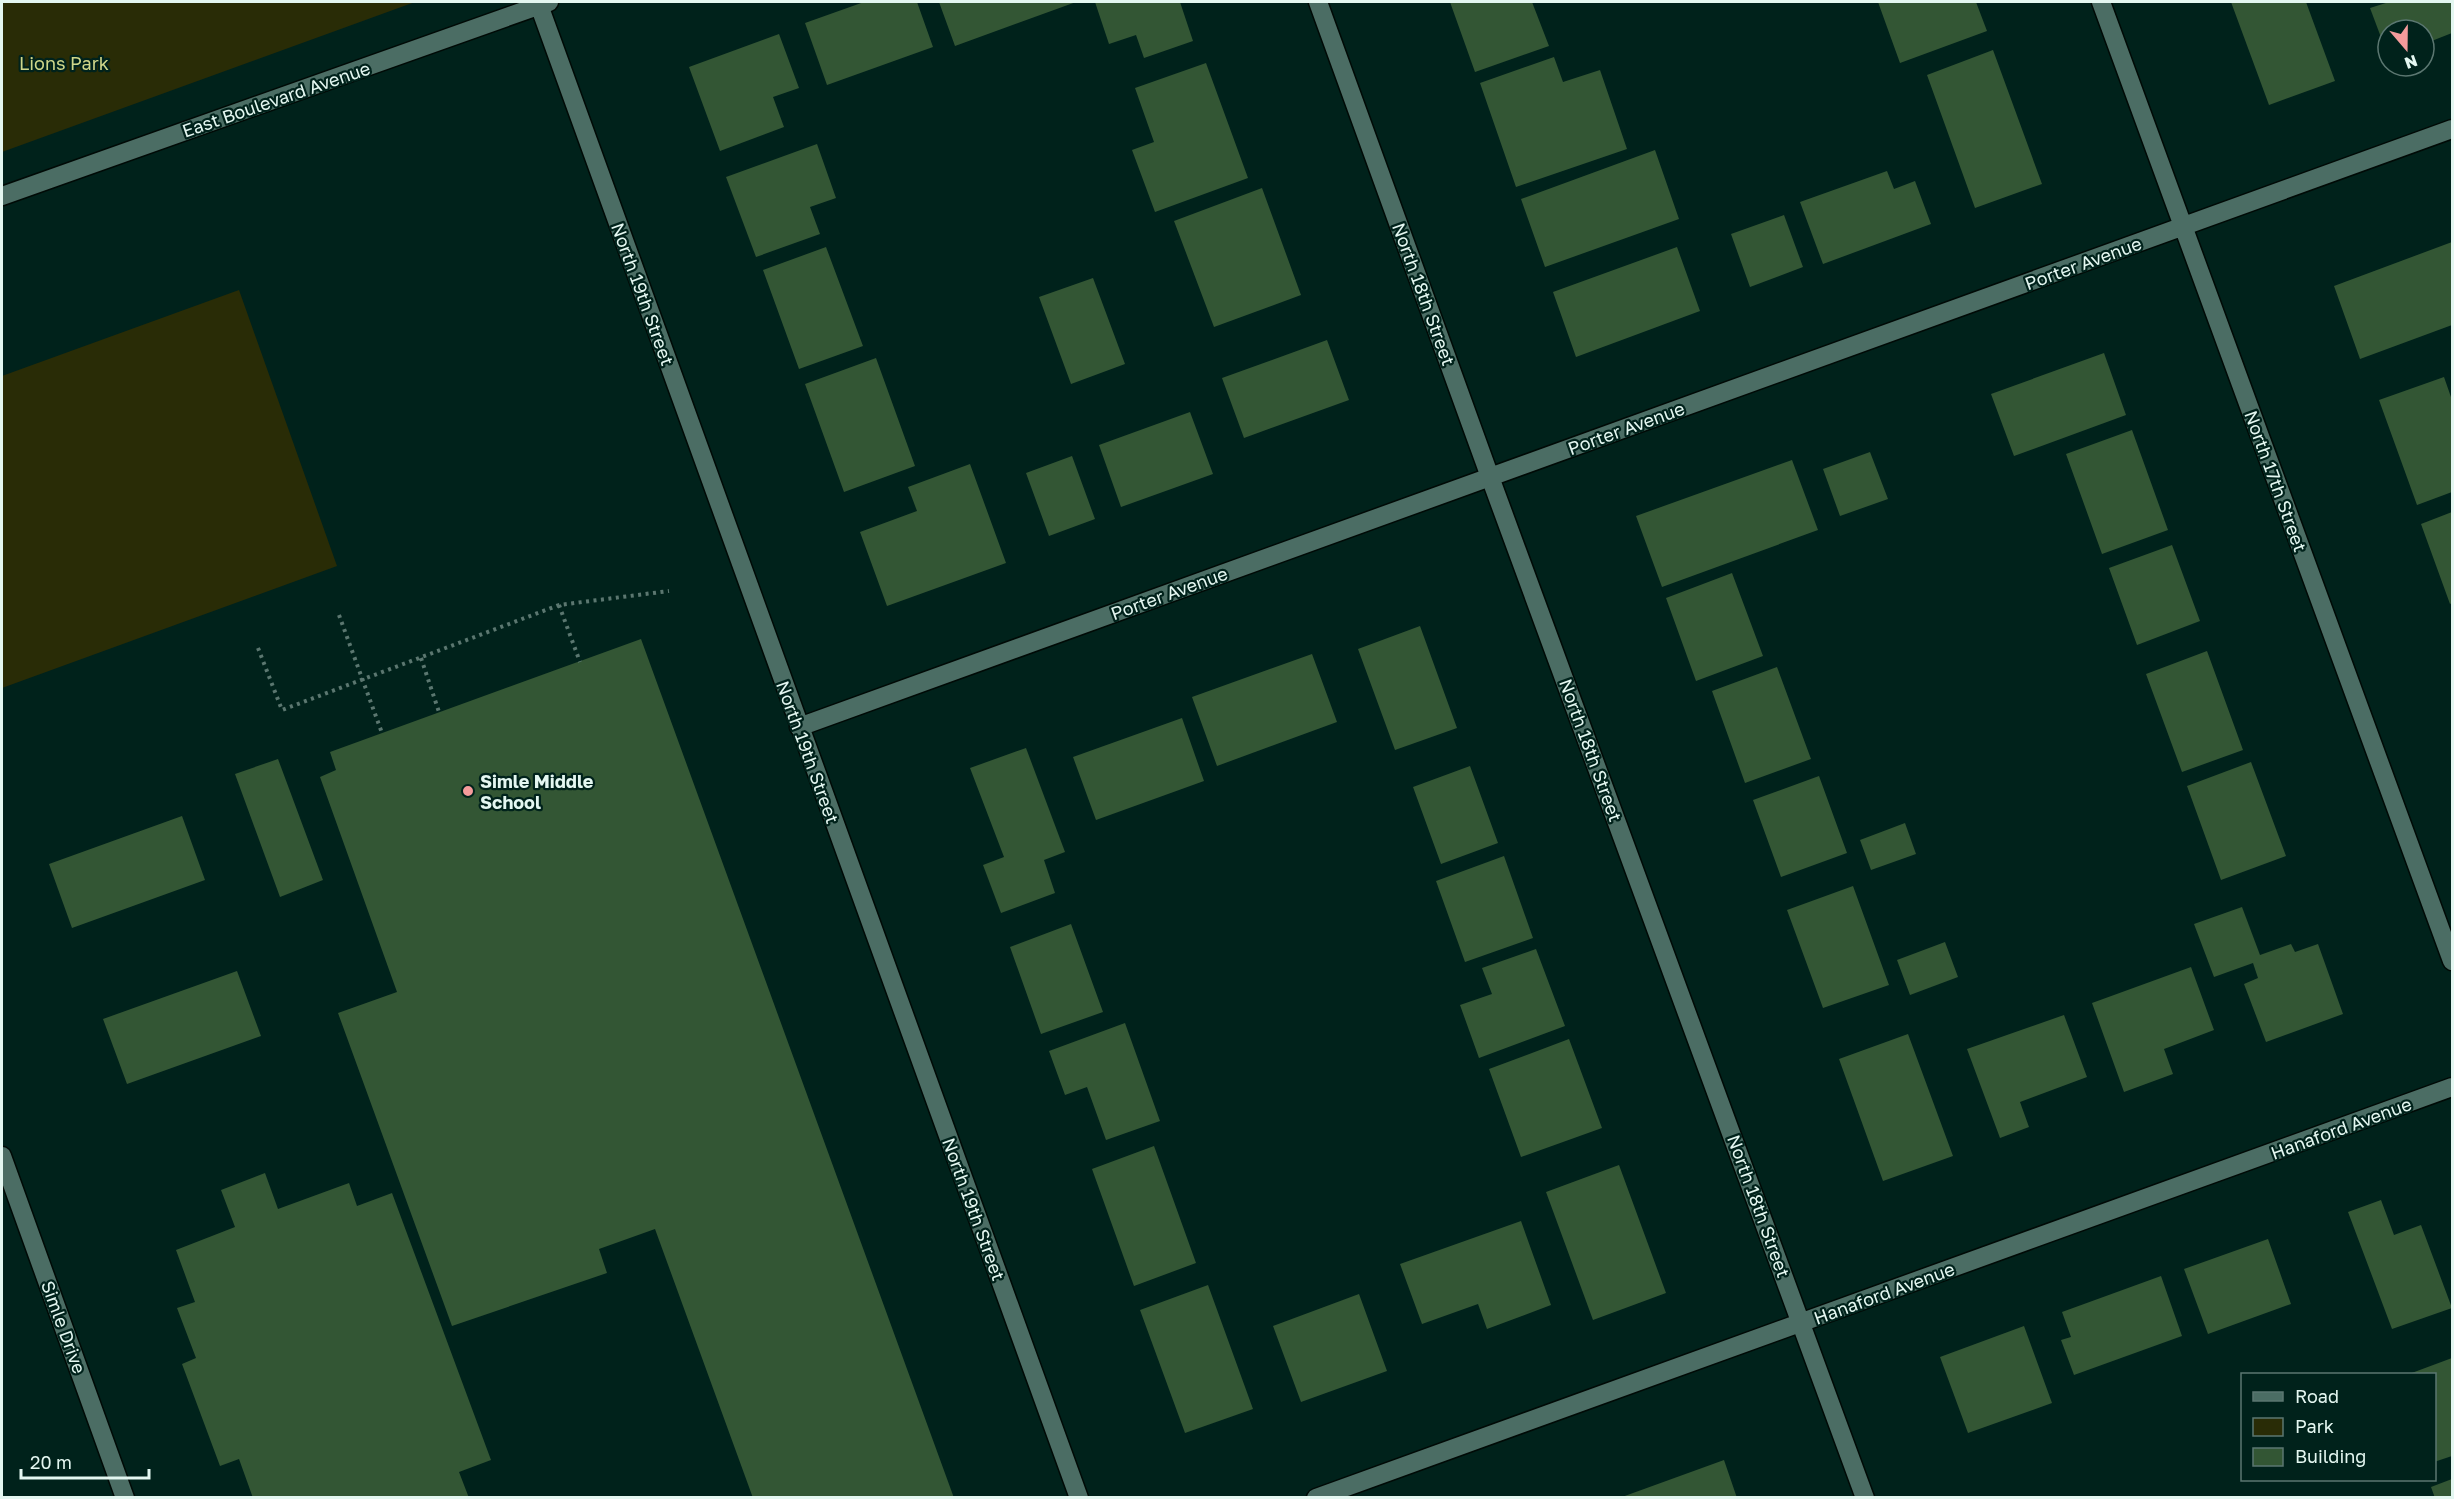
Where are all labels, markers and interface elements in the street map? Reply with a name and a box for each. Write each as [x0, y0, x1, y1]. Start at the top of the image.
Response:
north arrow [2376, 18, 2436, 78]
text: N [2402, 51, 2420, 74]
park label: Lions Park [19, 52, 109, 74]
street label: East Boulevard Avenue [179, 56, 373, 142]
street label: North 19th Street [607, 220, 679, 368]
street label: North 18th Street [1388, 220, 1460, 368]
street label: Porter Avenue [2022, 232, 2144, 294]
street label: Porter Avenue [1565, 397, 1687, 459]
street label: North 17th Street [2240, 407, 2312, 555]
street label: Porter Avenue [1108, 562, 1230, 624]
street label: North 18th Street [1555, 676, 1627, 824]
street label: North 19th Street [772, 678, 844, 826]
place label: Simle Middle School [480, 770, 594, 813]
marker: Simle Middle School [461, 784, 475, 798]
street label: Hanaford Avenue [2268, 1092, 2414, 1164]
street label: North 18th Street [1723, 1132, 1795, 1280]
street label: North 19th Street [938, 1135, 1010, 1283]
street label: Hanaford Avenue [1811, 1257, 1957, 1329]
street label: Simle Drive [37, 1277, 91, 1377]
legend [2241, 1373, 2436, 1481]
text: Road [2295, 1385, 2339, 1407]
text: Park [2295, 1415, 2334, 1437]
scale bar [21, 1442, 148, 1480]
text: Building [2295, 1445, 2366, 1467]
text: 20 m [30, 1451, 72, 1473]

